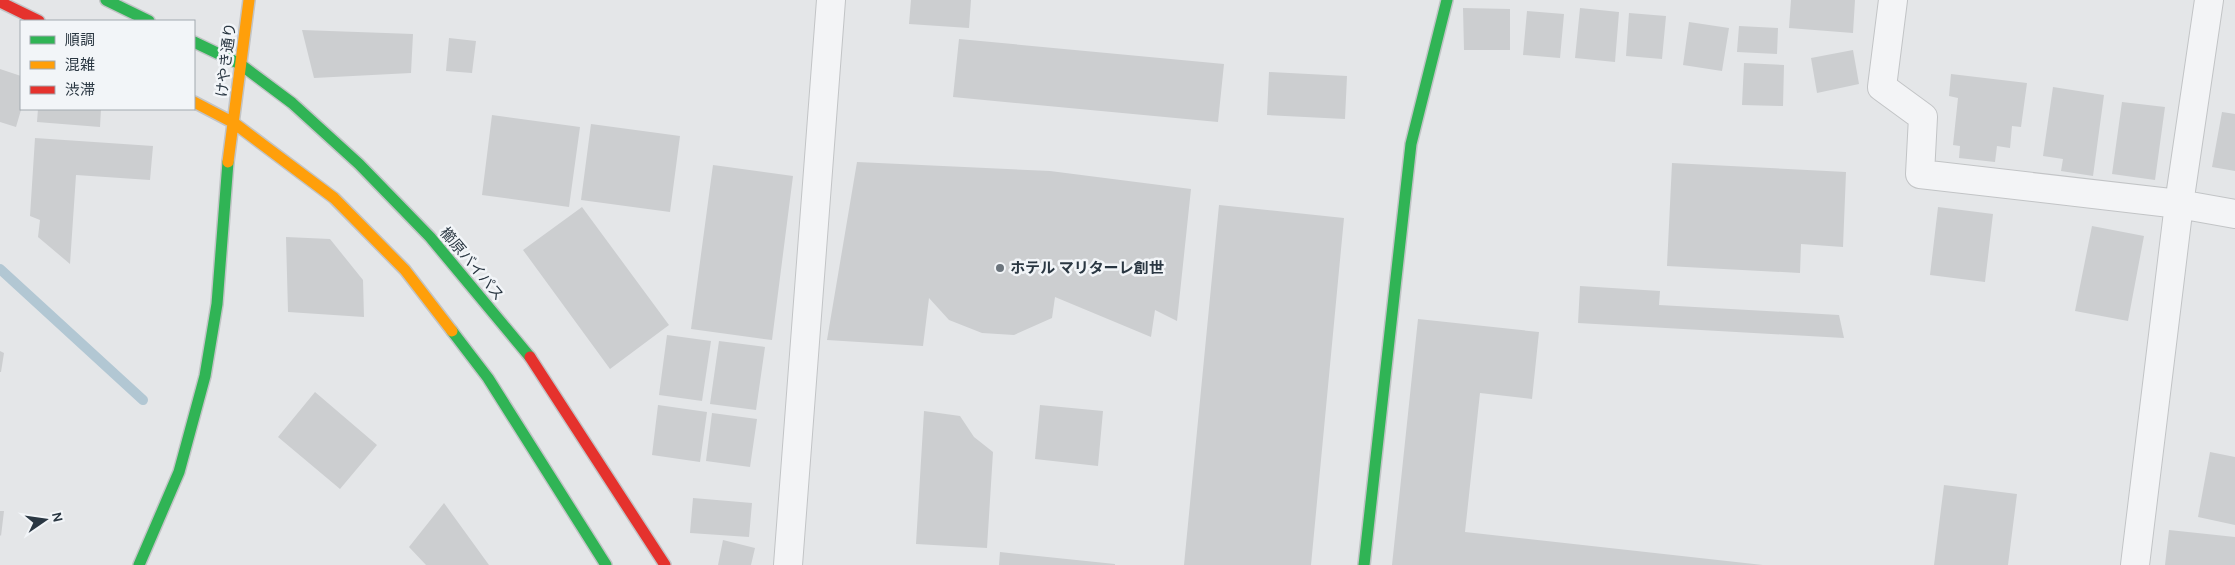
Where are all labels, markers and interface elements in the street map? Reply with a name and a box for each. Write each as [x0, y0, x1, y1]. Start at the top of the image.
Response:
legend [20, 20, 195, 110]
street label: けやき通り [212, 22, 240, 98]
text: 順調 [65, 31, 95, 49]
text: 混雑 [65, 56, 95, 74]
text: 渋滞 [65, 81, 95, 99]
street label: 櫛原バイパス [436, 224, 508, 304]
place label: ホテル マリターレ創世 [1010, 259, 1164, 277]
marker: ホテル マリターレ創世 [994, 262, 1006, 274]
north arrow [20, 495, 70, 545]
text: N [48, 510, 67, 524]

